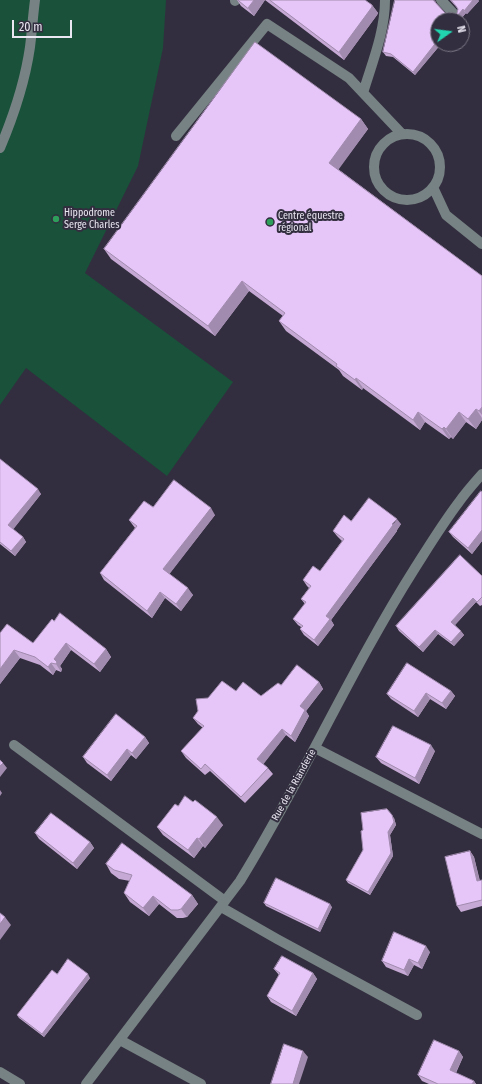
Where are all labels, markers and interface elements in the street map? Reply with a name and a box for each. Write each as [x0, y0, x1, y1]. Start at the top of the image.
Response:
scale bar [14, 12, 74, 38]
north arrow [430, 12, 470, 52]
text: 20 m [19, 20, 43, 34]
text: N [454, 24, 468, 34]
place label: Hippodrome Serge Charles [64, 207, 120, 230]
place label: Centre équestre régional [278, 210, 343, 234]
marker: Hippodrome Serge Charles [51, 214, 61, 224]
marker: Centre équestre régional [265, 217, 275, 227]
street label: Rue de la Rianderie [269, 747, 319, 823]

